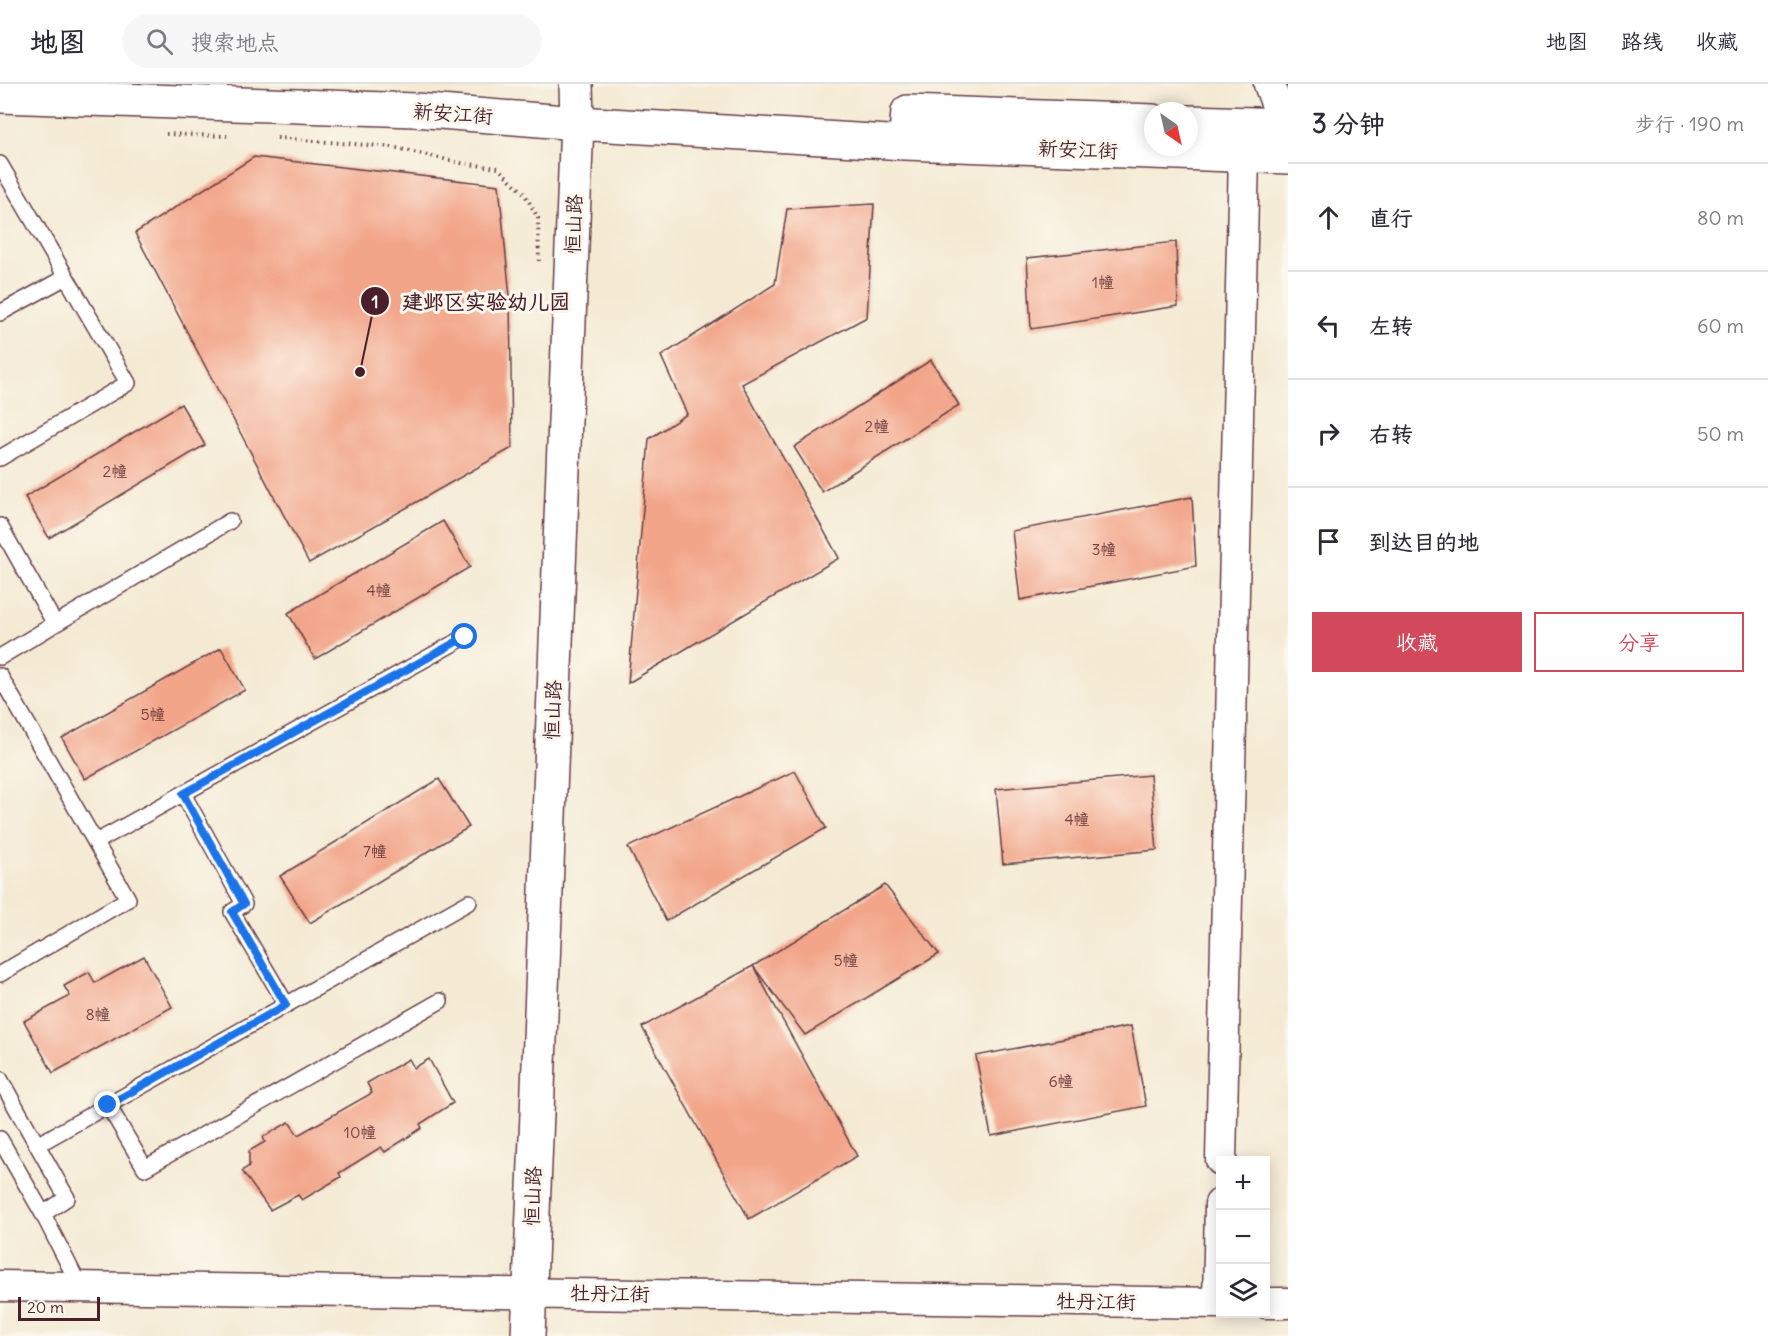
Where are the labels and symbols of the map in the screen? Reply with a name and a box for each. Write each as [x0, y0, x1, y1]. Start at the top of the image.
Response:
street label: 新安江街 [412, 98, 494, 128]
north arrow [1144, 102, 1198, 156]
street label: 新安江街 [1038, 135, 1118, 163]
street label: 恒山路 [559, 193, 587, 254]
house number: 1幢 [1092, 272, 1114, 292]
callout: 建邺区实验幼儿园 [360, 282, 582, 321]
text: 建邺区实验幼儿园 [402, 288, 570, 315]
text: 1 [371, 290, 379, 313]
house number: 2幢 [865, 416, 889, 436]
house number: 2幢 [103, 461, 127, 481]
house number: 3幢 [1091, 539, 1117, 559]
house number: 4幢 [366, 580, 392, 600]
route start [451, 623, 477, 649]
street label: 恒山路 [538, 679, 566, 740]
house number: 5幢 [140, 704, 166, 724]
house number: 4幢 [1064, 809, 1090, 829]
house number: 7幢 [363, 841, 387, 861]
house number: 5幢 [833, 950, 859, 970]
house number: 8幢 [85, 1004, 111, 1024]
house number: 6幢 [1048, 1071, 1074, 1091]
route end [94, 1091, 120, 1117]
house number: 10幢 [344, 1122, 376, 1142]
street label: 恒山路 [518, 1165, 546, 1226]
street label: 牡丹江街 [570, 1280, 650, 1306]
street label: 牡丹江街 [1056, 1288, 1136, 1314]
scale bar [18, 1294, 100, 1322]

